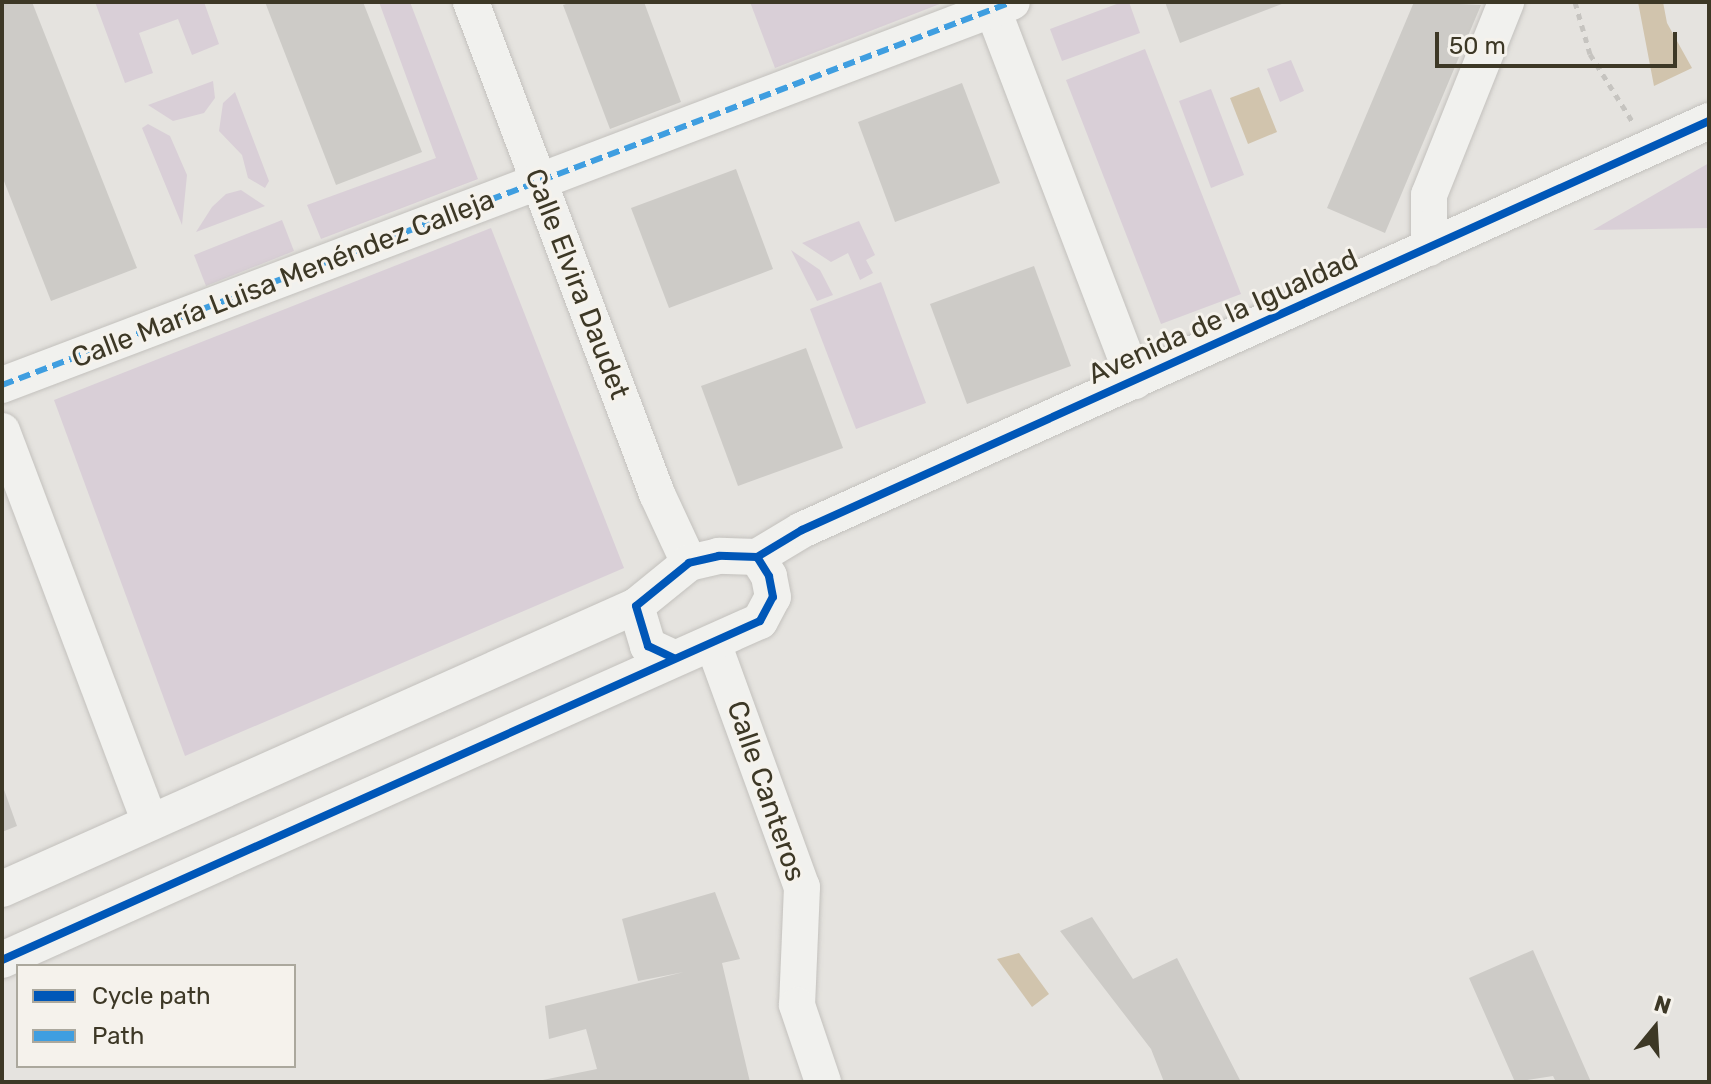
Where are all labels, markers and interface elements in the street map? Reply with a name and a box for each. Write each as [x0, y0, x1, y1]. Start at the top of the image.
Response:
scale bar [1439, 16, 1681, 66]
text: 50 m [1449, 32, 1506, 60]
street label: Calle Elvira Daudet [518, 164, 636, 404]
street label: Calle María Luisa Menéndez Calleja [67, 183, 499, 375]
street label: Avenida de la Igualdad [1083, 242, 1363, 392]
street label: Calle Canteros [719, 696, 813, 886]
legend [16, 964, 296, 1068]
text: Cycle path [92, 982, 211, 1010]
north arrow [1615, 988, 1695, 1068]
text: N [1651, 989, 1674, 1020]
text: Path [92, 1022, 144, 1050]

